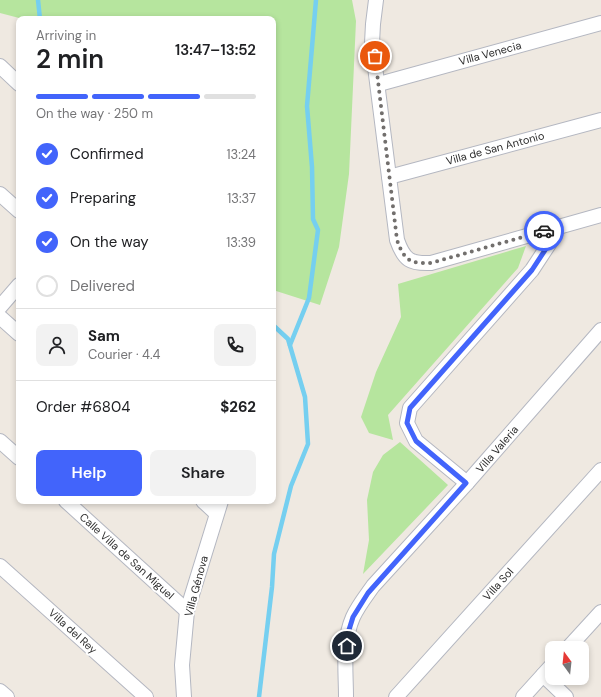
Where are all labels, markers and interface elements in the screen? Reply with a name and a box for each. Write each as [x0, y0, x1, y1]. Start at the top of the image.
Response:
text: Arriving in [36, 27, 96, 44]
street label: Villa Venecia [457, 38, 523, 68]
pin [358, 39, 392, 73]
text: 13:47–13:52 [175, 40, 256, 60]
text: 2 min [36, 42, 104, 76]
icon: bag [364, 45, 386, 67]
text: On the way · 250 m [36, 105, 153, 122]
street label: Villa de San Antonio [444, 128, 546, 168]
icon: check [36, 143, 58, 165]
text: Confirmed [70, 144, 144, 164]
text: 13:24 [226, 146, 256, 163]
icon: check [36, 187, 58, 209]
text: Preparing [70, 188, 136, 208]
text: 13:37 [227, 190, 256, 207]
courier [524, 211, 564, 251]
icon: car [533, 220, 555, 242]
icon: check [36, 231, 58, 253]
text: On the way [70, 232, 149, 252]
text: 13:39 [226, 234, 256, 251]
text: Delivered [70, 276, 135, 296]
button: person [36, 324, 78, 366]
button: phone [214, 324, 256, 366]
text: Sam [88, 326, 120, 346]
text: Courier · 4.4 [88, 346, 160, 363]
text: Order #6804 [36, 397, 130, 417]
text: $262 [220, 397, 256, 417]
street label: Villa Valeria [473, 423, 521, 475]
button: Help [36, 450, 142, 496]
button: Share [150, 450, 256, 496]
street label: Calle Villa de San Miguel [77, 510, 177, 602]
street label: Villa Génova [181, 554, 211, 618]
street label: Villa Sol [480, 565, 516, 603]
street label: Villa del Rey [46, 605, 100, 657]
pin [330, 629, 364, 663]
icon: home [336, 635, 358, 657]
north arrow [545, 641, 589, 685]
map controls [545, 641, 589, 685]

